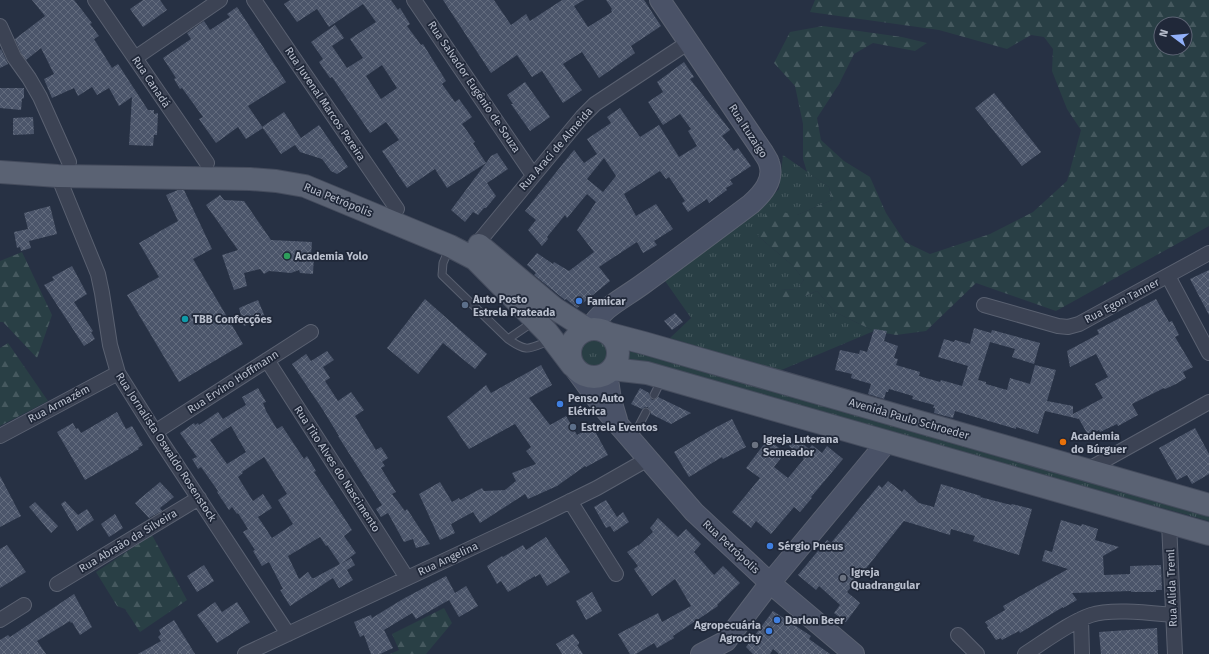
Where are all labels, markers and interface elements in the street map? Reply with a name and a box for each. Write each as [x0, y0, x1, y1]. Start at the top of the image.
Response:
north arrow [1153, 16, 1193, 56]
street label: Rua Salvador Eugênio de Souza [425, 19, 523, 155]
text: N [1157, 28, 1171, 39]
street label: Rua Juvenal Marcos Pereira [282, 45, 368, 163]
street label: Rua Canadá [129, 54, 173, 110]
street label: Rua Ituzaigo [726, 102, 770, 160]
street label: Rua Araci de Almeida [516, 105, 596, 193]
street label: Rua Petrópolis [302, 180, 374, 220]
place label: Academia Yolo [294, 250, 369, 263]
marker: Academia Yolo [282, 251, 292, 261]
street label: Rua Egon Tanner [1082, 275, 1162, 326]
place label: Auto Posto Estrela Prateada [472, 293, 555, 319]
place label: Famicar [587, 295, 626, 308]
marker: Famicar [574, 296, 584, 306]
marker: Auto Posto Estrela Prateada [460, 300, 470, 310]
place label: TBB Confecções [193, 313, 272, 326]
marker: TBB Confecções [180, 314, 190, 324]
street label: Rua Ervino Hoffmann [185, 348, 281, 416]
street label: Rua Jornalista Oswaldo Rosenstock [113, 370, 219, 524]
street label: Rua Armazém [26, 382, 92, 426]
place label: Penso Auto Elétrica [568, 392, 625, 418]
street label: Avenida Paulo Schroeder [847, 396, 971, 443]
marker: Penso Auto Elétrica [555, 399, 565, 409]
street label: Rua Tito Alves do Nascimento [291, 404, 383, 534]
place label: Estrela Eventos [581, 421, 658, 434]
marker: Estrela Eventos [568, 422, 578, 432]
place label: Academia do Búrguer [1070, 430, 1127, 456]
place label: Igreja Luterana Semeador [763, 433, 838, 459]
marker: Academia do Búrguer [1058, 437, 1068, 447]
marker: Igreja Luterana Semeador [750, 440, 760, 450]
street label: Rua Abraão da Silveira [77, 507, 179, 575]
street label: Rua Petrópolis [700, 517, 762, 577]
street label: Rua Angelina [416, 539, 480, 579]
place label: Sérgio Pneus [778, 540, 844, 553]
marker: Sérgio Pneus [765, 541, 775, 551]
street label: Rua Alida Treml [1164, 549, 1180, 627]
place label: Igreja Quadrangular [851, 566, 920, 592]
marker: Igreja Quadrangular [838, 573, 848, 583]
place label: Darlon Beer [785, 614, 845, 627]
marker: Darlon Beer [772, 615, 782, 625]
place label: Agropecuária Agrocity [693, 619, 761, 645]
marker: Agropecuária Agrocity [764, 626, 774, 636]

